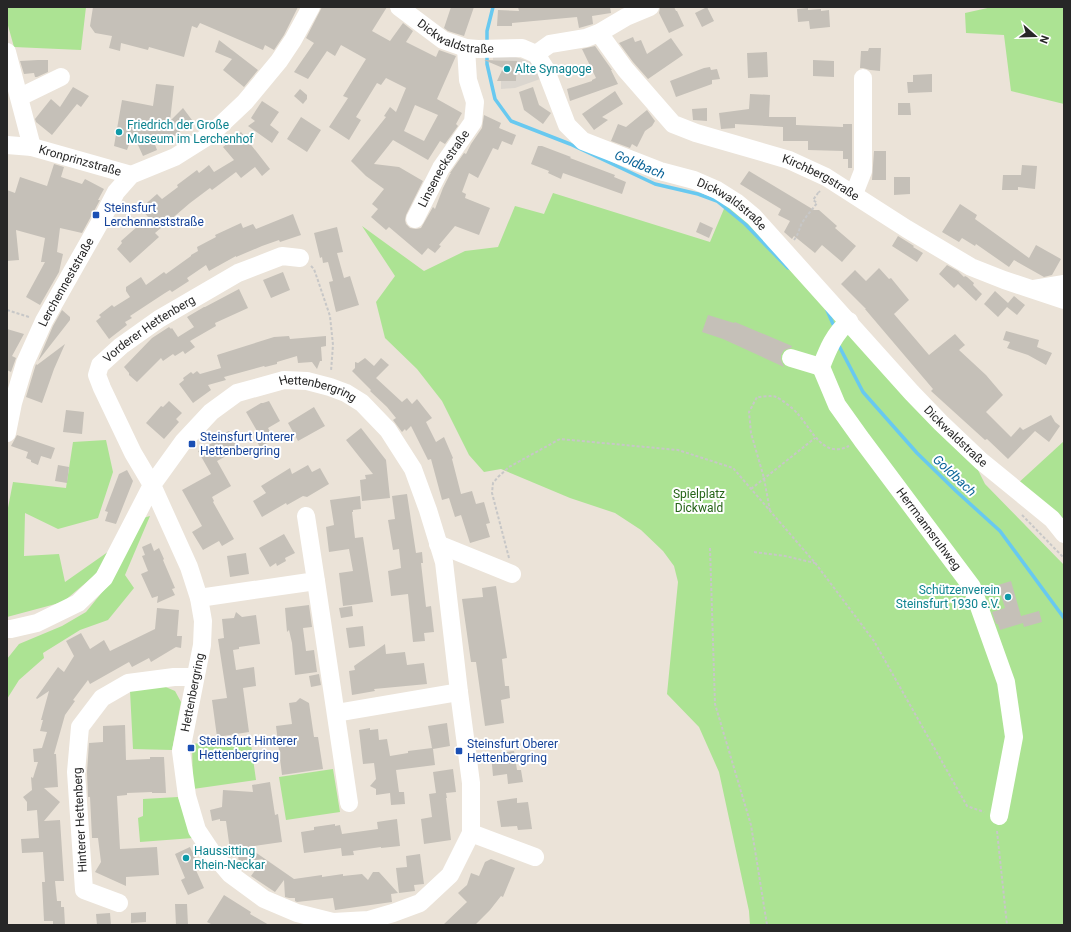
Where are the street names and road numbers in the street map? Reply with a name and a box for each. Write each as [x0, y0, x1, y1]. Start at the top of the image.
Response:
street label: Dickwaldstraße [415, 16, 494, 56]
street label: Linseneckstraße [415, 127, 472, 210]
street label: Kronprinzstraße [37, 142, 123, 179]
street label: Kirchbergstraße [781, 151, 862, 203]
street label: Dickwaldstraße [695, 175, 770, 233]
street label: Lerchenneststraße [35, 235, 97, 329]
street label: Vorderer Hettenberg [100, 293, 198, 366]
street label: Hettenbergring [277, 372, 359, 405]
street label: Dickwaldstraße [921, 403, 990, 470]
street label: Herrmannsruhweg [893, 485, 964, 573]
street label: Hettenbergring [178, 652, 207, 733]
street label: Hinterer Hettenberg [70, 767, 90, 873]

